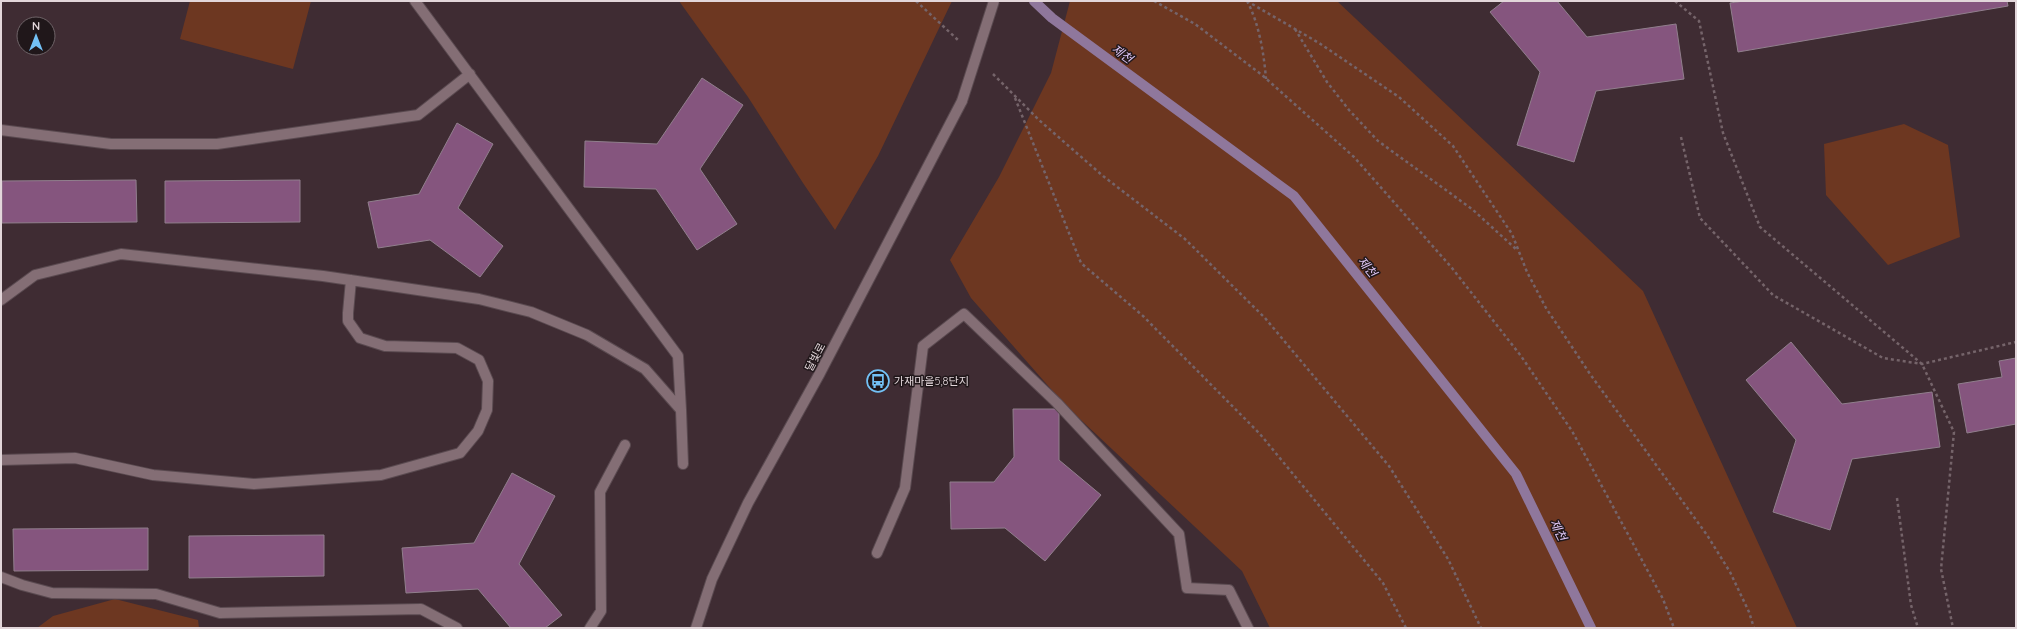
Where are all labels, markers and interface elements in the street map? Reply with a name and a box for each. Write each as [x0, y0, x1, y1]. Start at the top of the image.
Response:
north arrow [16, 16, 56, 56]
text: N [32, 19, 40, 33]
water label: 제천 [1109, 41, 1137, 67]
water label: 제천 [1355, 253, 1381, 282]
street label: 달빛로 [802, 340, 828, 374]
bus stop icon: 가재마을5,8단지 [865, 368, 891, 394]
place label: 가재마을5,8단지 [894, 374, 969, 388]
water label: 제천 [1547, 517, 1571, 545]

